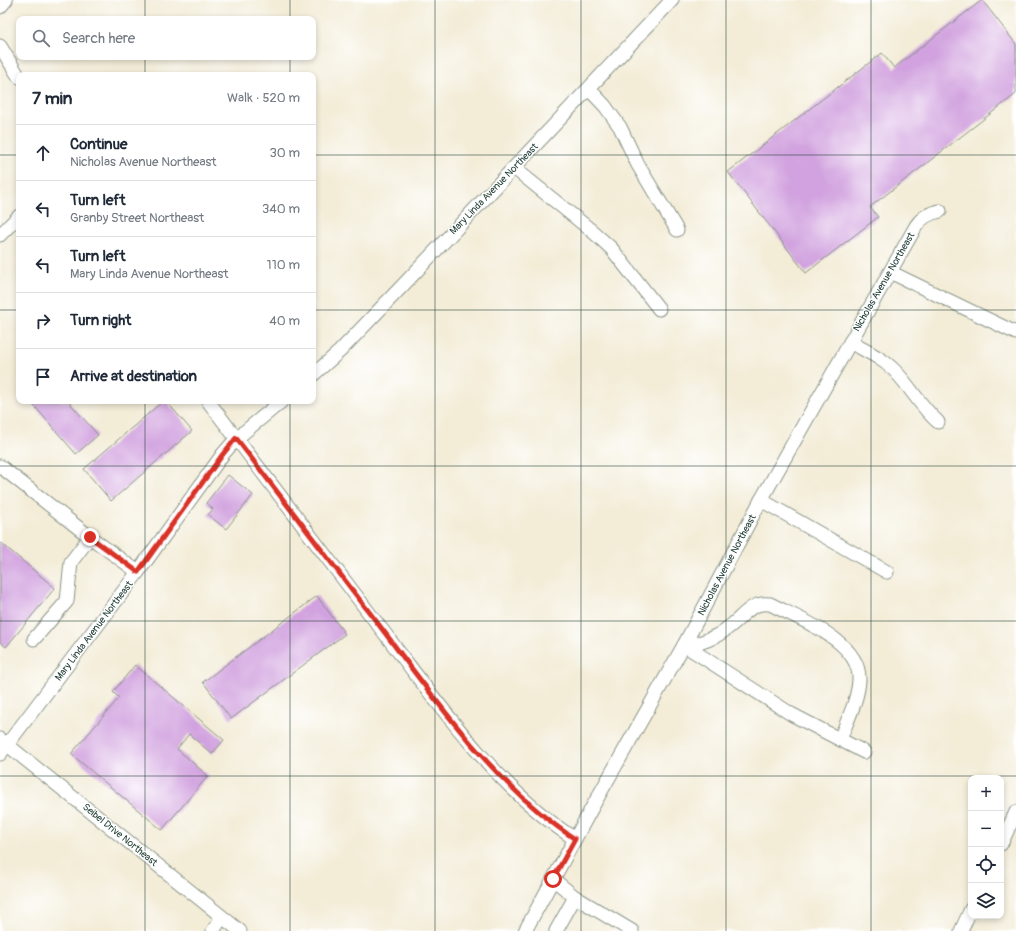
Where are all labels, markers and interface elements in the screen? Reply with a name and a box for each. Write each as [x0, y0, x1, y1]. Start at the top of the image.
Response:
search box [16, 16, 316, 60]
icon: search [30, 27, 52, 49]
text: Search here [62, 29, 135, 48]
text: 7 min [32, 88, 72, 109]
text: Walk · 520 m [227, 90, 300, 106]
text: Continue [70, 135, 128, 154]
street label: Mary Linda Avenue Northeast [447, 140, 541, 237]
icon: ahead [32, 142, 54, 164]
text: 30 m [270, 145, 300, 161]
text: Nicholas Avenue Northeast [70, 154, 217, 170]
text: Turn left [70, 191, 126, 210]
icon: left [32, 198, 54, 220]
text: 340 m [262, 201, 300, 217]
text: Granby Street Northeast [70, 210, 204, 226]
street label: Nicholas Avenue Northeast [851, 229, 918, 334]
text: Turn left [70, 247, 126, 266]
icon: left [32, 254, 54, 276]
text: 110 m [267, 257, 300, 273]
text: Mary Linda Avenue Northeast [70, 266, 229, 282]
icon: right [32, 310, 54, 332]
text: Turn right [70, 311, 131, 330]
text: 40 m [269, 313, 300, 329]
icon: arrive [32, 366, 54, 388]
text: Arrive at destination [70, 367, 197, 386]
street label: Nicholas Avenue Northeast [695, 512, 759, 618]
route end [81, 528, 99, 546]
street label: Mary Linda Avenue Northeast [53, 578, 136, 683]
map controls [968, 775, 1004, 919]
button: + [968, 775, 1004, 811]
street label: Seibel Drive Northeast [80, 801, 161, 870]
button: − [968, 811, 1004, 847]
button: locate [968, 847, 1004, 883]
route start [544, 870, 562, 888]
button: layers [968, 883, 1004, 919]

